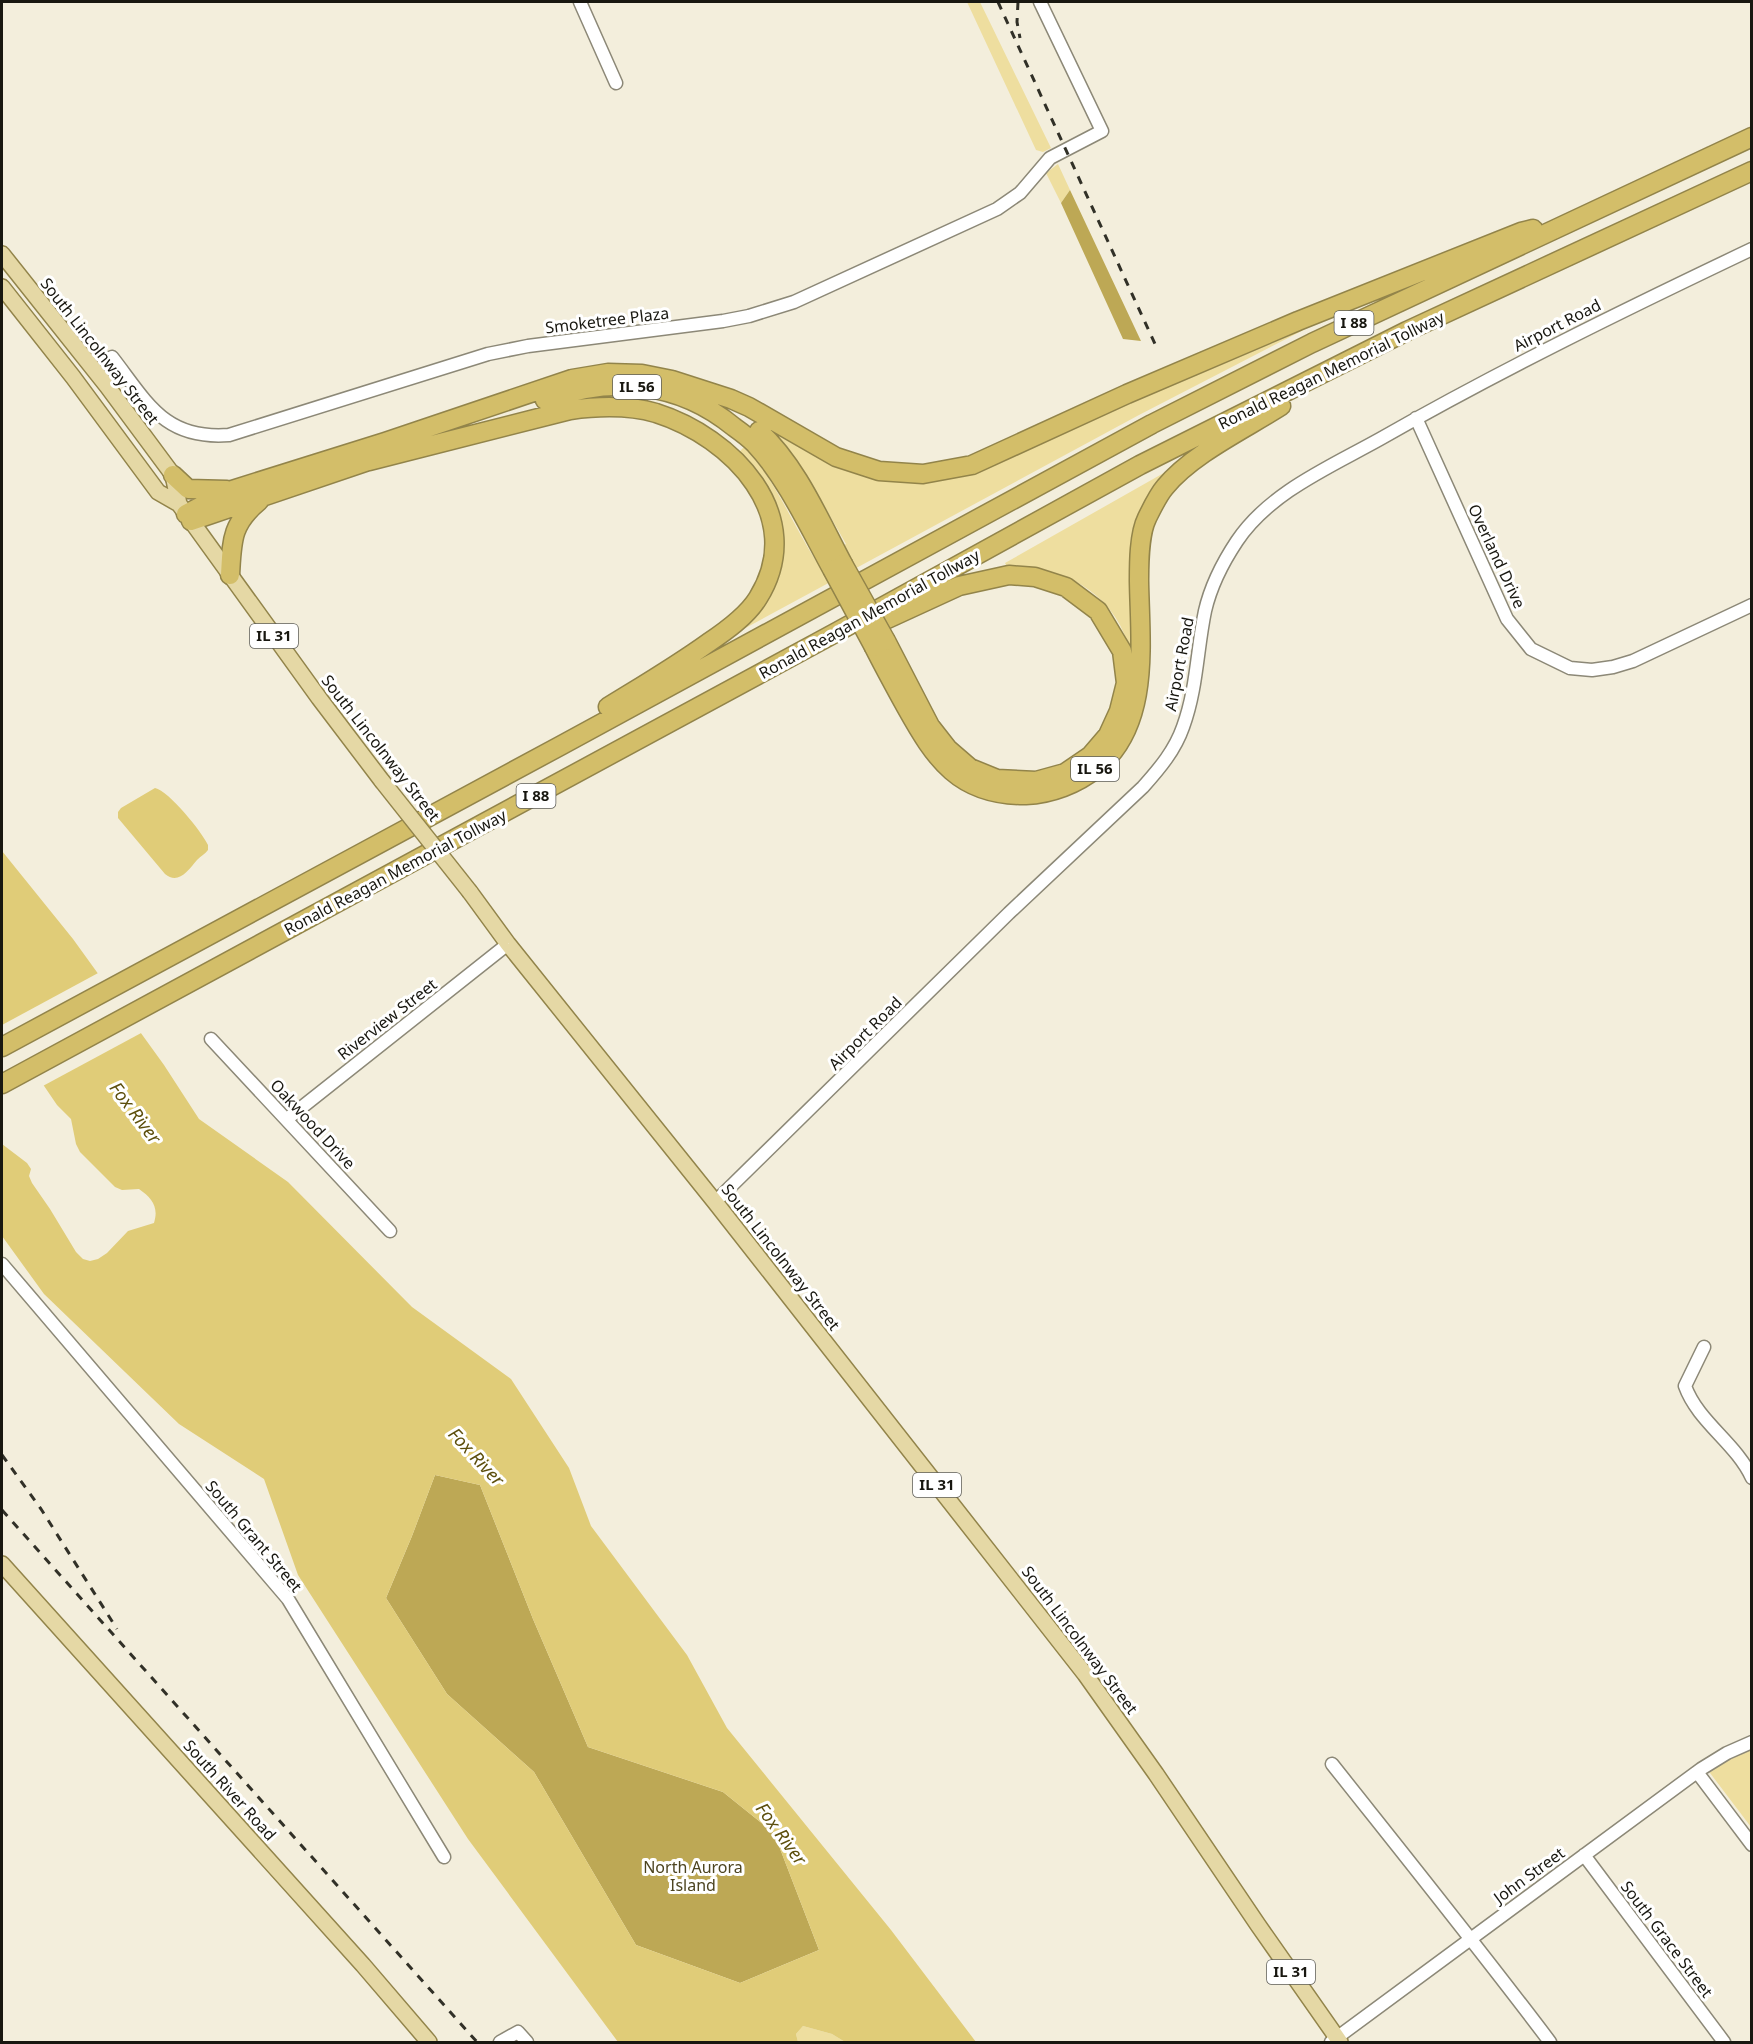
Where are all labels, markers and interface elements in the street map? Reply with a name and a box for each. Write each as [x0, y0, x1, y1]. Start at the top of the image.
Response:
street label: South Lincolnway Street [36, 273, 164, 429]
street label: Airport Road [1509, 294, 1605, 356]
street label: Smoketree Plaza [544, 301, 670, 339]
street label: Ronald Reagan Memorial Tollway [1214, 305, 1448, 434]
road number: I 88 [1334, 311, 1374, 335]
road number: IL 56 [613, 375, 661, 399]
street label: Overland Drive [1463, 500, 1531, 612]
street label: Ronald Reagan Memorial Tollway [755, 544, 984, 684]
street label: Airport Road [1159, 615, 1199, 713]
road number: IL 31 [250, 624, 298, 648]
street label: South Lincolnway Street [317, 670, 445, 826]
road number: IL 56 [1071, 757, 1119, 781]
road number: I 88 [516, 784, 556, 808]
street label: Ronald Reagan Memorial Tollway [280, 803, 511, 940]
street label: Riverview Street [333, 973, 441, 1065]
street label: Airport Road [823, 991, 907, 1075]
street label: Oakwood Drive [266, 1074, 360, 1174]
water label: Fox River [105, 1077, 167, 1149]
street label: South Lincolnway Street [717, 1179, 845, 1335]
water label: Fox River [444, 1422, 510, 1491]
road number: IL 31 [913, 1473, 961, 1497]
street label: South Grant Street [201, 1475, 307, 1597]
street label: South Lincolnway Street [1017, 1561, 1143, 1719]
street label: South River Road [179, 1735, 281, 1845]
water label: Fox River [751, 1797, 813, 1870]
street label: John Street [1487, 1842, 1569, 1909]
park label: North Aurora Island [643, 1856, 743, 1896]
street label: South Grace Street [1616, 1876, 1718, 2002]
road number: IL 31 [1267, 1960, 1315, 1984]

